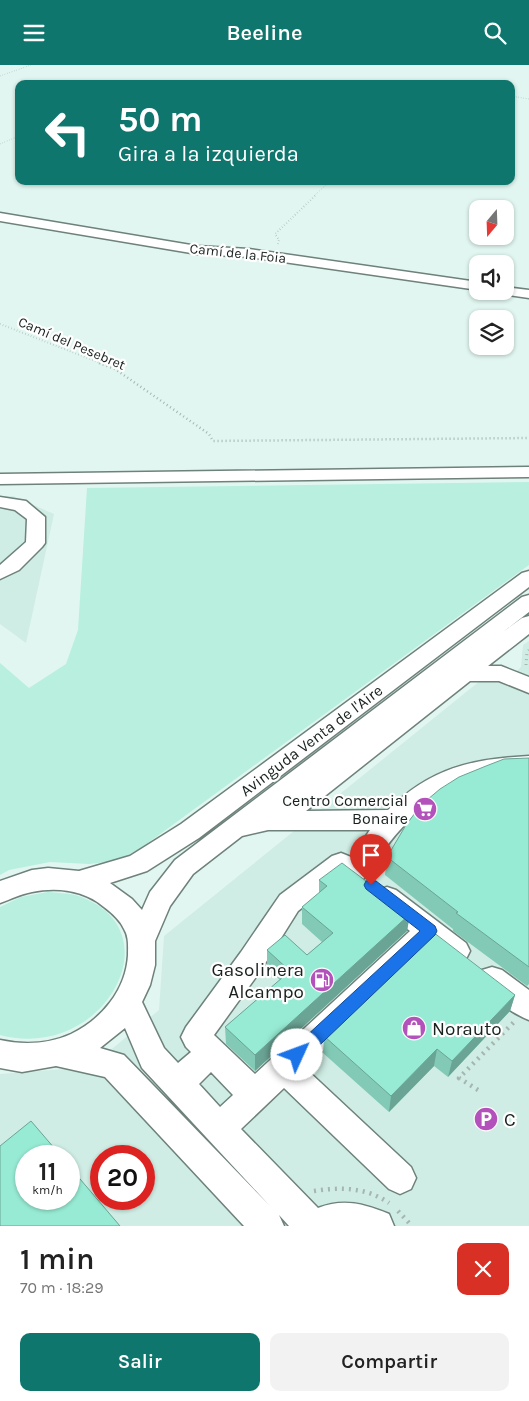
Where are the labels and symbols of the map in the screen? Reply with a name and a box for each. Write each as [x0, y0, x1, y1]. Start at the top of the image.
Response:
north arrow [469, 200, 514, 245]
street label: Camí de la Foia [189, 240, 287, 267]
street label: Camí del Pesebret [16, 313, 128, 374]
street label: Avinguda Venta de l'Aire [236, 681, 386, 800]
place label: Centro Comercial Bonaire [282, 791, 408, 828]
supermarket icon: Centro Comercial Bonaire [412, 796, 438, 822]
pin [350, 834, 392, 885]
place label: Gasolinera Alcampo [211, 959, 304, 1003]
fuel station icon: Gasolinera Alcampo [309, 967, 335, 993]
shop icon: Norauto [401, 1015, 427, 1041]
place label: Norauto [432, 1018, 502, 1040]
position arrow [270, 1028, 322, 1080]
parking icon: C [473, 1106, 499, 1132]
place label: C [504, 1109, 516, 1131]
speed limit sign: 20 [90, 1145, 155, 1210]

